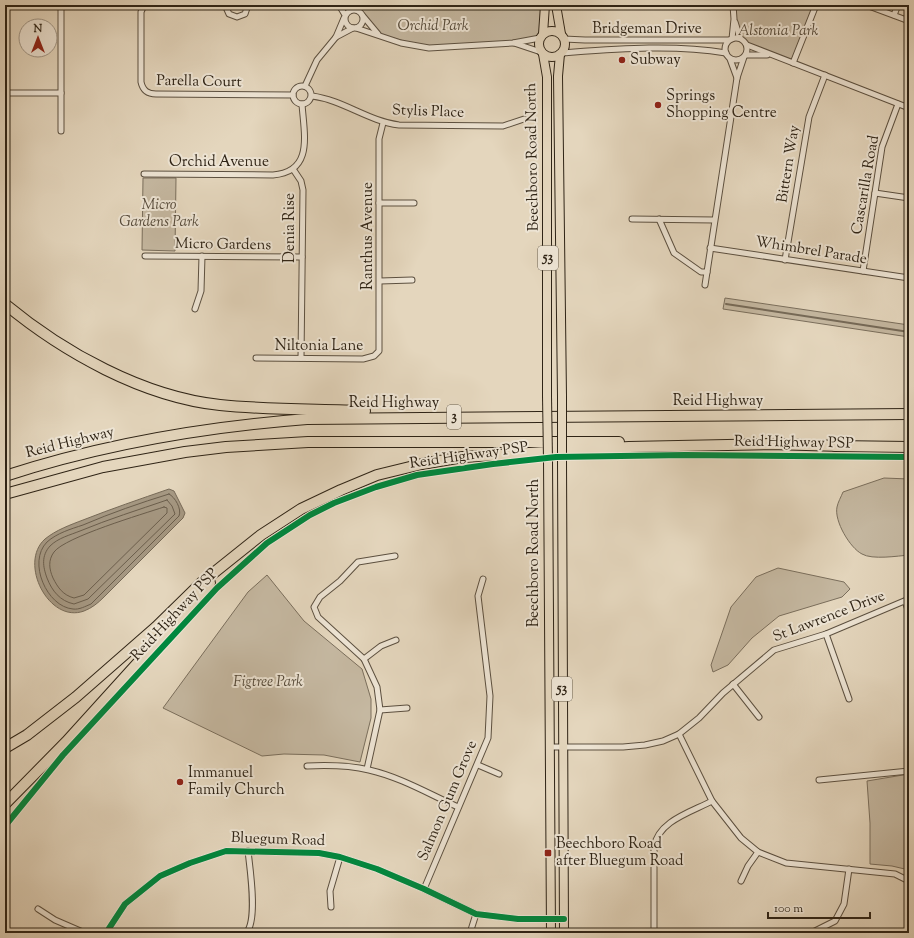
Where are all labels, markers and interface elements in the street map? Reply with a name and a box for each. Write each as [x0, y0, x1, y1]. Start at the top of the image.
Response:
park label: Orchid Park [397, 16, 469, 37]
north arrow [18, 18, 58, 58]
street label: Bridgeman Drive [592, 19, 702, 40]
text: N [33, 21, 43, 37]
park label: Alstonia Park [738, 21, 819, 42]
place label: Subway [630, 50, 681, 71]
marker: Subway [617, 55, 627, 65]
street label: Parella Court [156, 71, 242, 93]
street label: Beechboro Road North [521, 82, 545, 232]
place label: Springs Shopping Centre [666, 86, 777, 124]
street label: Stylis Place [392, 100, 464, 124]
marker: Springs Shopping Centre [653, 100, 663, 110]
street label: Bittern Way [772, 123, 806, 204]
street label: Cascarilla Road [847, 133, 885, 236]
street label: Orchid Avenue [169, 152, 269, 173]
street label: Ranthus Avenue [358, 182, 379, 290]
street label: Denia Rise [280, 193, 301, 263]
park label: Micro Gardens Park [119, 195, 199, 233]
street label: Whimbrel Parade [754, 232, 868, 270]
street label: Micro Gardens [175, 234, 272, 256]
road number: 53 [538, 246, 558, 270]
street label: Niltonia Lane [275, 336, 363, 357]
street label: Reid Highway [673, 391, 764, 412]
street label: Reid Highway [349, 393, 440, 414]
road number: 3 [447, 405, 461, 429]
street label: Reid Highway [24, 422, 117, 464]
street label: Reid Highway PSP [734, 431, 855, 455]
street label: Reid Highway PSP [408, 437, 530, 475]
street label: Beechboro Road North [524, 478, 545, 627]
street label: Reid Highway PSP [127, 564, 224, 666]
street label: St Lawrence Drive [770, 586, 888, 648]
park label: Figtree Park [233, 672, 303, 693]
road number: 53 [552, 677, 572, 701]
street label: Salmon Gum Grove [413, 737, 483, 865]
place label: Immanuel Family Church [188, 763, 285, 801]
marker: Immanuel Family Church [175, 777, 185, 787]
street label: Bluegum Road [230, 828, 326, 852]
place label: Beechboro Road after Bluegum Road [556, 834, 684, 872]
marker: Beechboro Road after Bluegum Road [543, 848, 553, 858]
scale bar [768, 894, 870, 920]
text: 100 m [774, 900, 803, 918]

